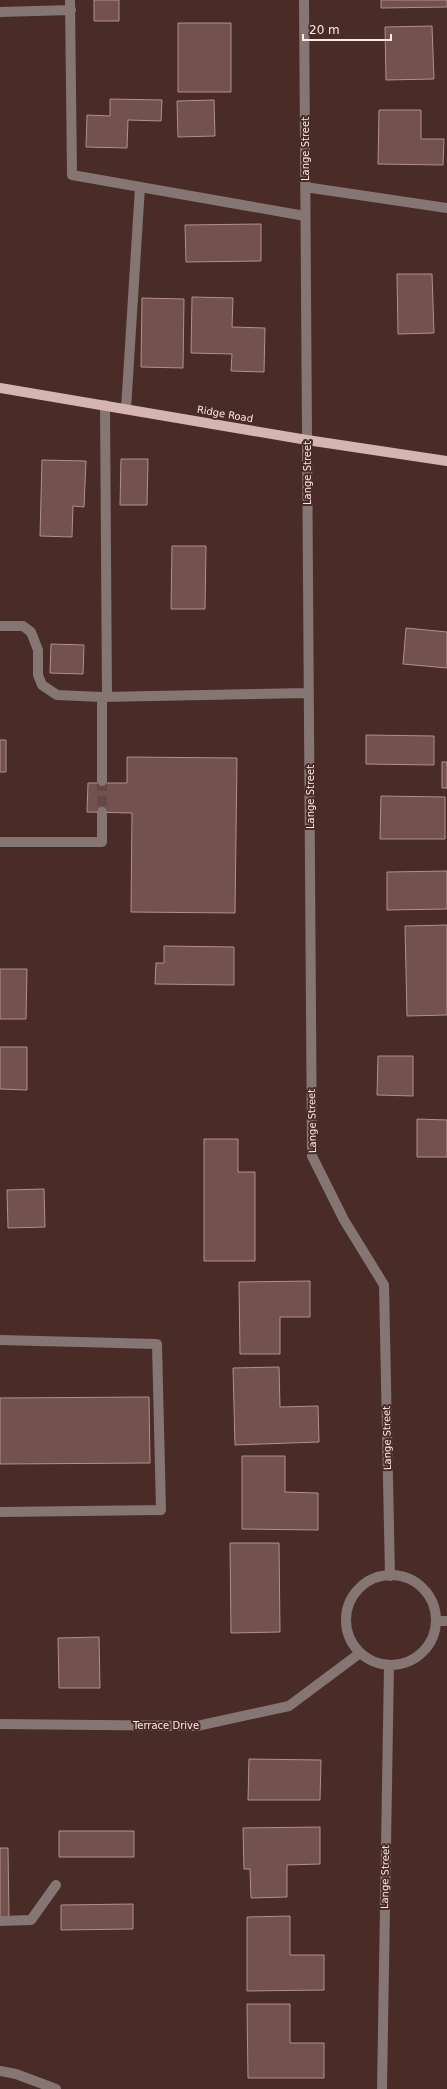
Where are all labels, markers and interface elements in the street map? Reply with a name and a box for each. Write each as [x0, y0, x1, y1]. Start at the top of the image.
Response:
scale bar [303, 16, 391, 42]
text: 20 m [309, 23, 340, 37]
street label: Lange Street [300, 117, 311, 181]
street label: Ridge Road [196, 404, 254, 424]
street label: Lange Street [302, 441, 313, 505]
street label: Lange Street [305, 765, 316, 829]
street label: Lange Street [306, 1089, 318, 1153]
street label: Lange Street [381, 1406, 393, 1470]
street label: Terrace Drive [132, 1720, 199, 1731]
street label: Lange Street [379, 1845, 391, 1909]

